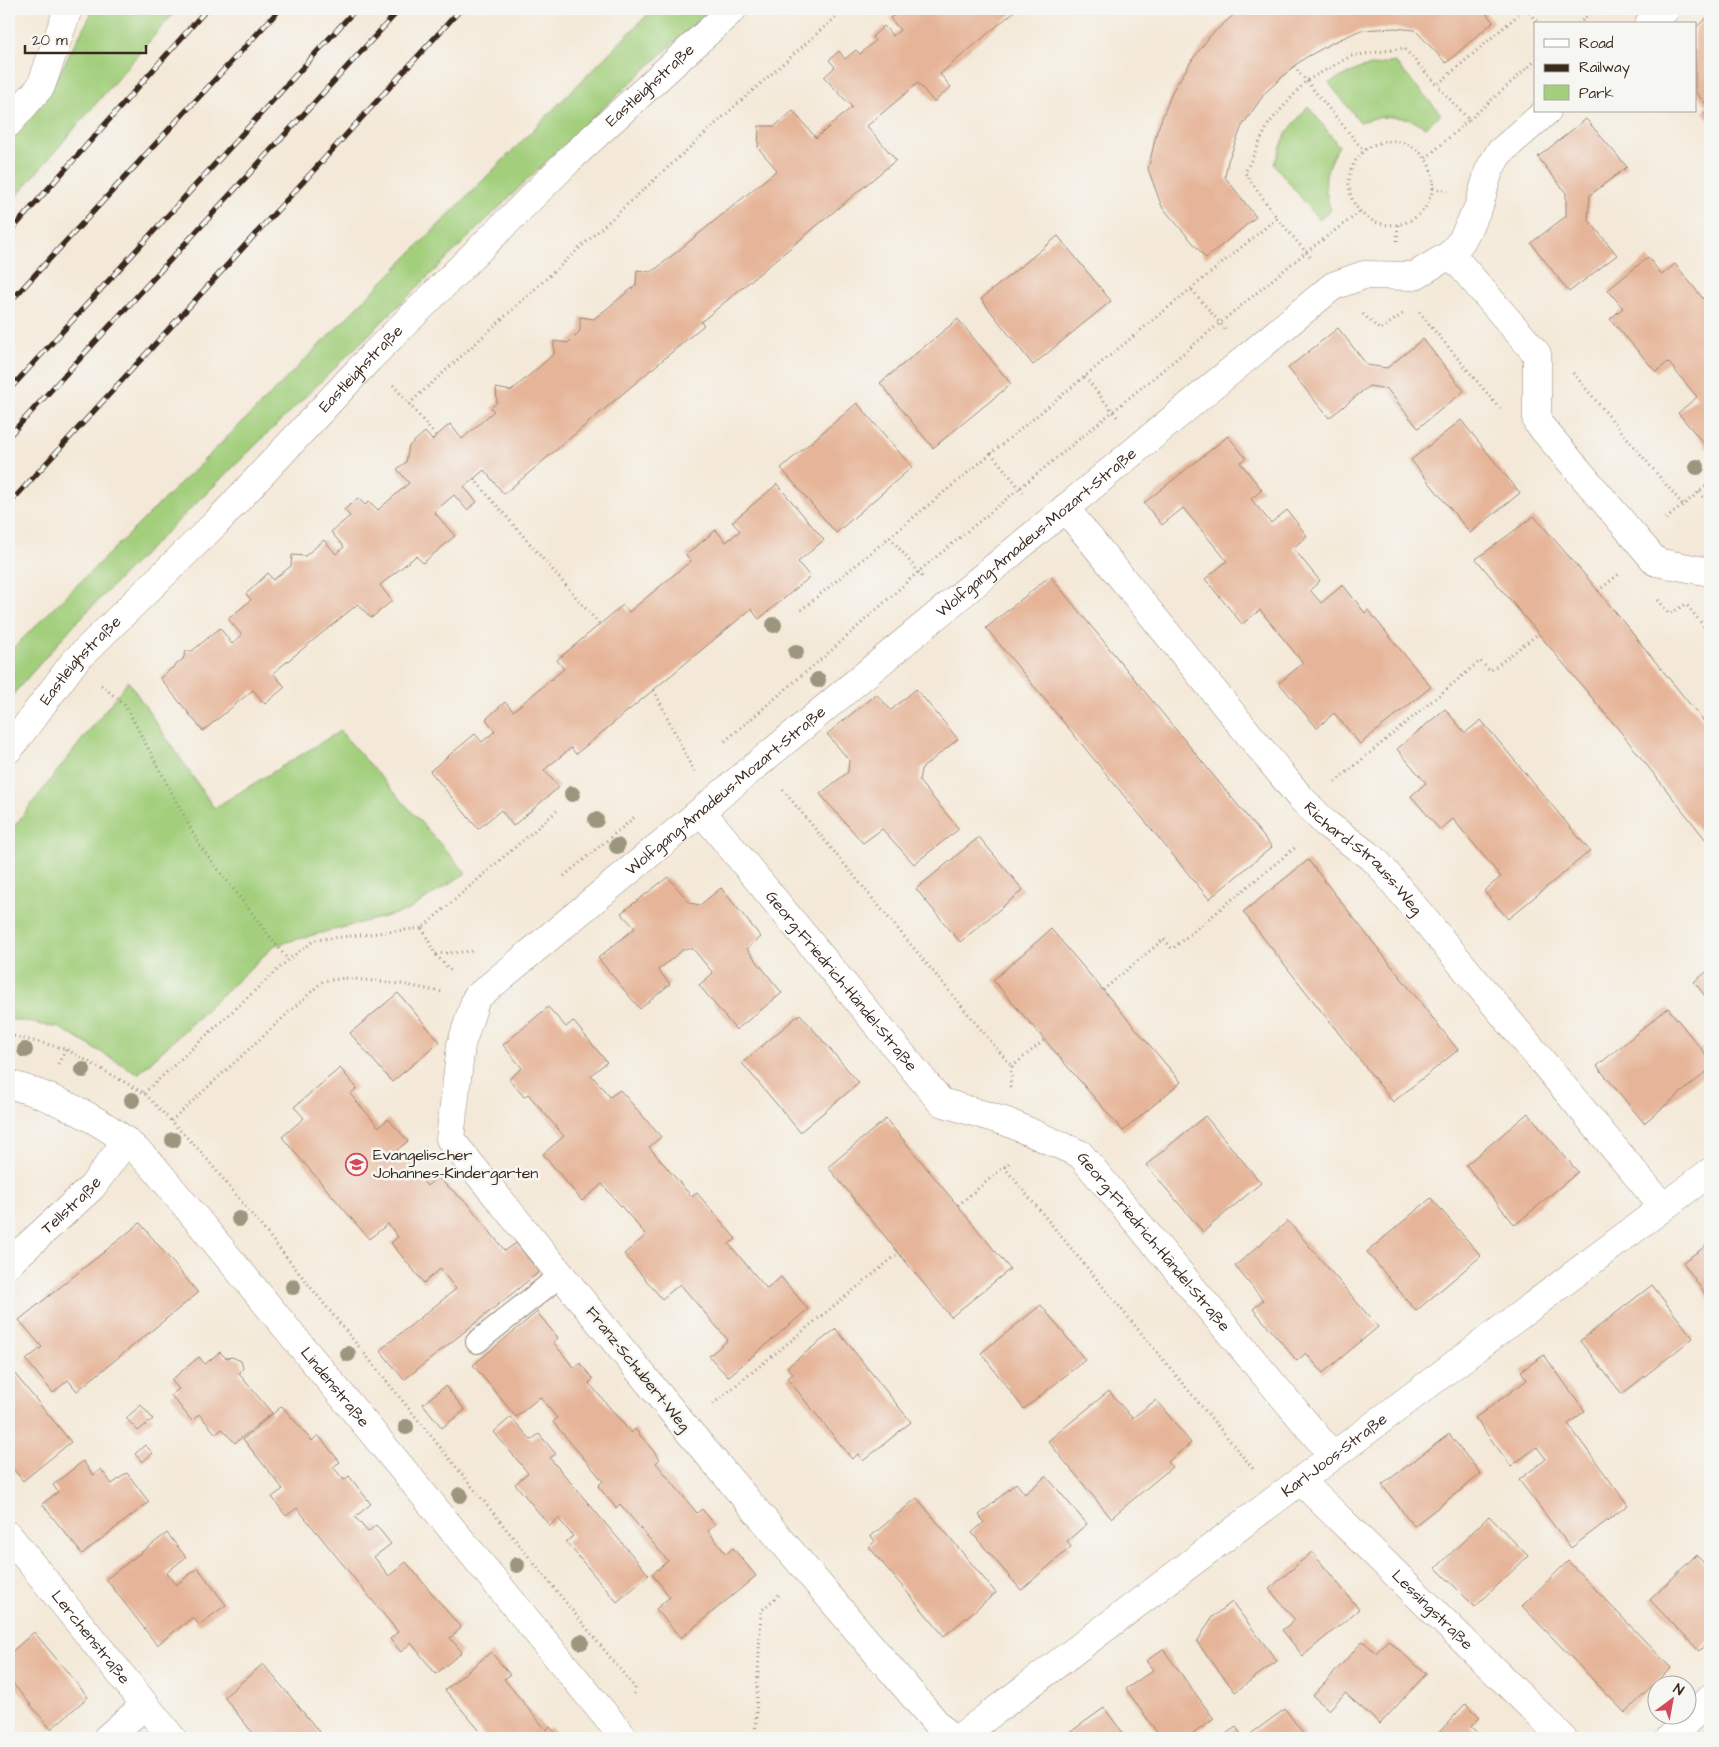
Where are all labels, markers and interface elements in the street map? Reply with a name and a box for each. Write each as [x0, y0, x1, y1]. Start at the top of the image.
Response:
scale bar [25, 22, 146, 54]
legend [1534, 22, 1696, 112]
text: 20 m [32, 30, 68, 51]
text: Road [1579, 33, 1614, 54]
street label: Eastleighstraße [601, 39, 699, 132]
text: Railway [1579, 57, 1630, 79]
text: Park [1579, 83, 1614, 104]
street label: Eastleighstraße [314, 320, 408, 417]
street label: Wolfgang-Amadeus-Mozart-Straße [931, 442, 1142, 622]
street label: Eastleighstraße [34, 610, 126, 710]
street label: Wolfgang-Amadeus-Mozart-Straße [620, 701, 831, 881]
street label: Richard-Strauss-Weg [1299, 797, 1427, 920]
street label: Georg-Friedrich-Händel-Straße [760, 886, 923, 1076]
place label: Evangelischer Johannes-Kindergarten [373, 1144, 538, 1185]
street label: Georg-Friedrich-Händel-Straße [1072, 1147, 1235, 1337]
school or university icon: Evangelischer Johannes-Kindergarten [345, 1152, 369, 1176]
street label: Tellstraße [37, 1172, 107, 1239]
street label: Franz-Schubert-Weg [580, 1302, 695, 1437]
street label: Lindenstraße [295, 1342, 375, 1432]
street label: Karl-Joos-Straße [1277, 1408, 1392, 1502]
street label: Lessingstraße [1387, 1565, 1478, 1655]
street label: Lerchenstraße [46, 1586, 135, 1689]
north arrow [1646, 1674, 1696, 1724]
text: N [1669, 1679, 1688, 1701]

